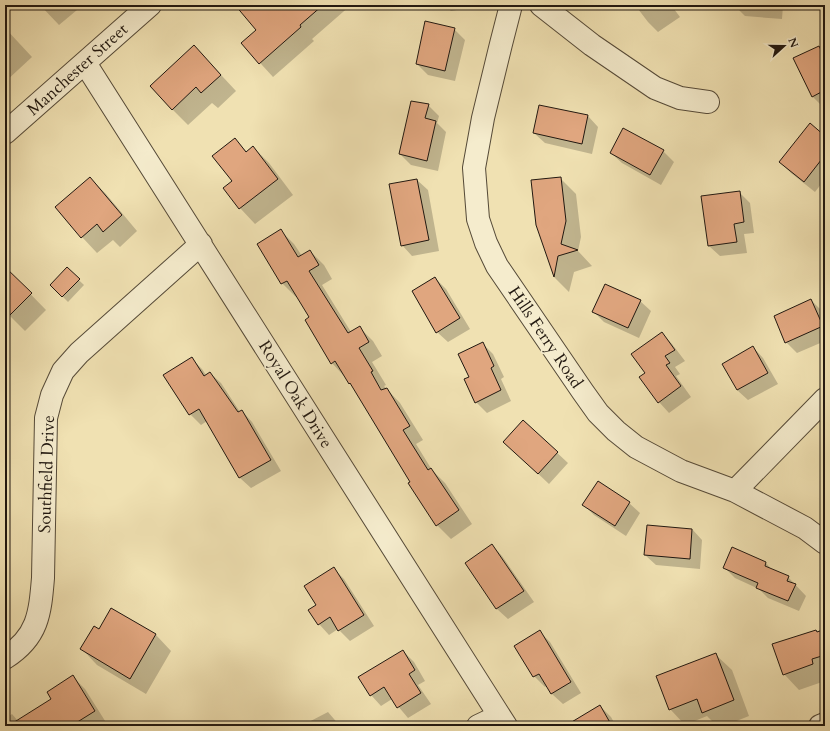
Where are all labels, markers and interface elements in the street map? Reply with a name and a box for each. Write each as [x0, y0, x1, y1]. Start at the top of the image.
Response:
street label: Manchester Street [22, 17, 133, 121]
north arrow [764, 26, 804, 66]
text: N [784, 35, 802, 50]
street label: Hills Ferry Road [503, 282, 588, 393]
street label: Royal Oak Drive [253, 336, 338, 453]
street label: Southfield Drive [33, 415, 60, 533]

